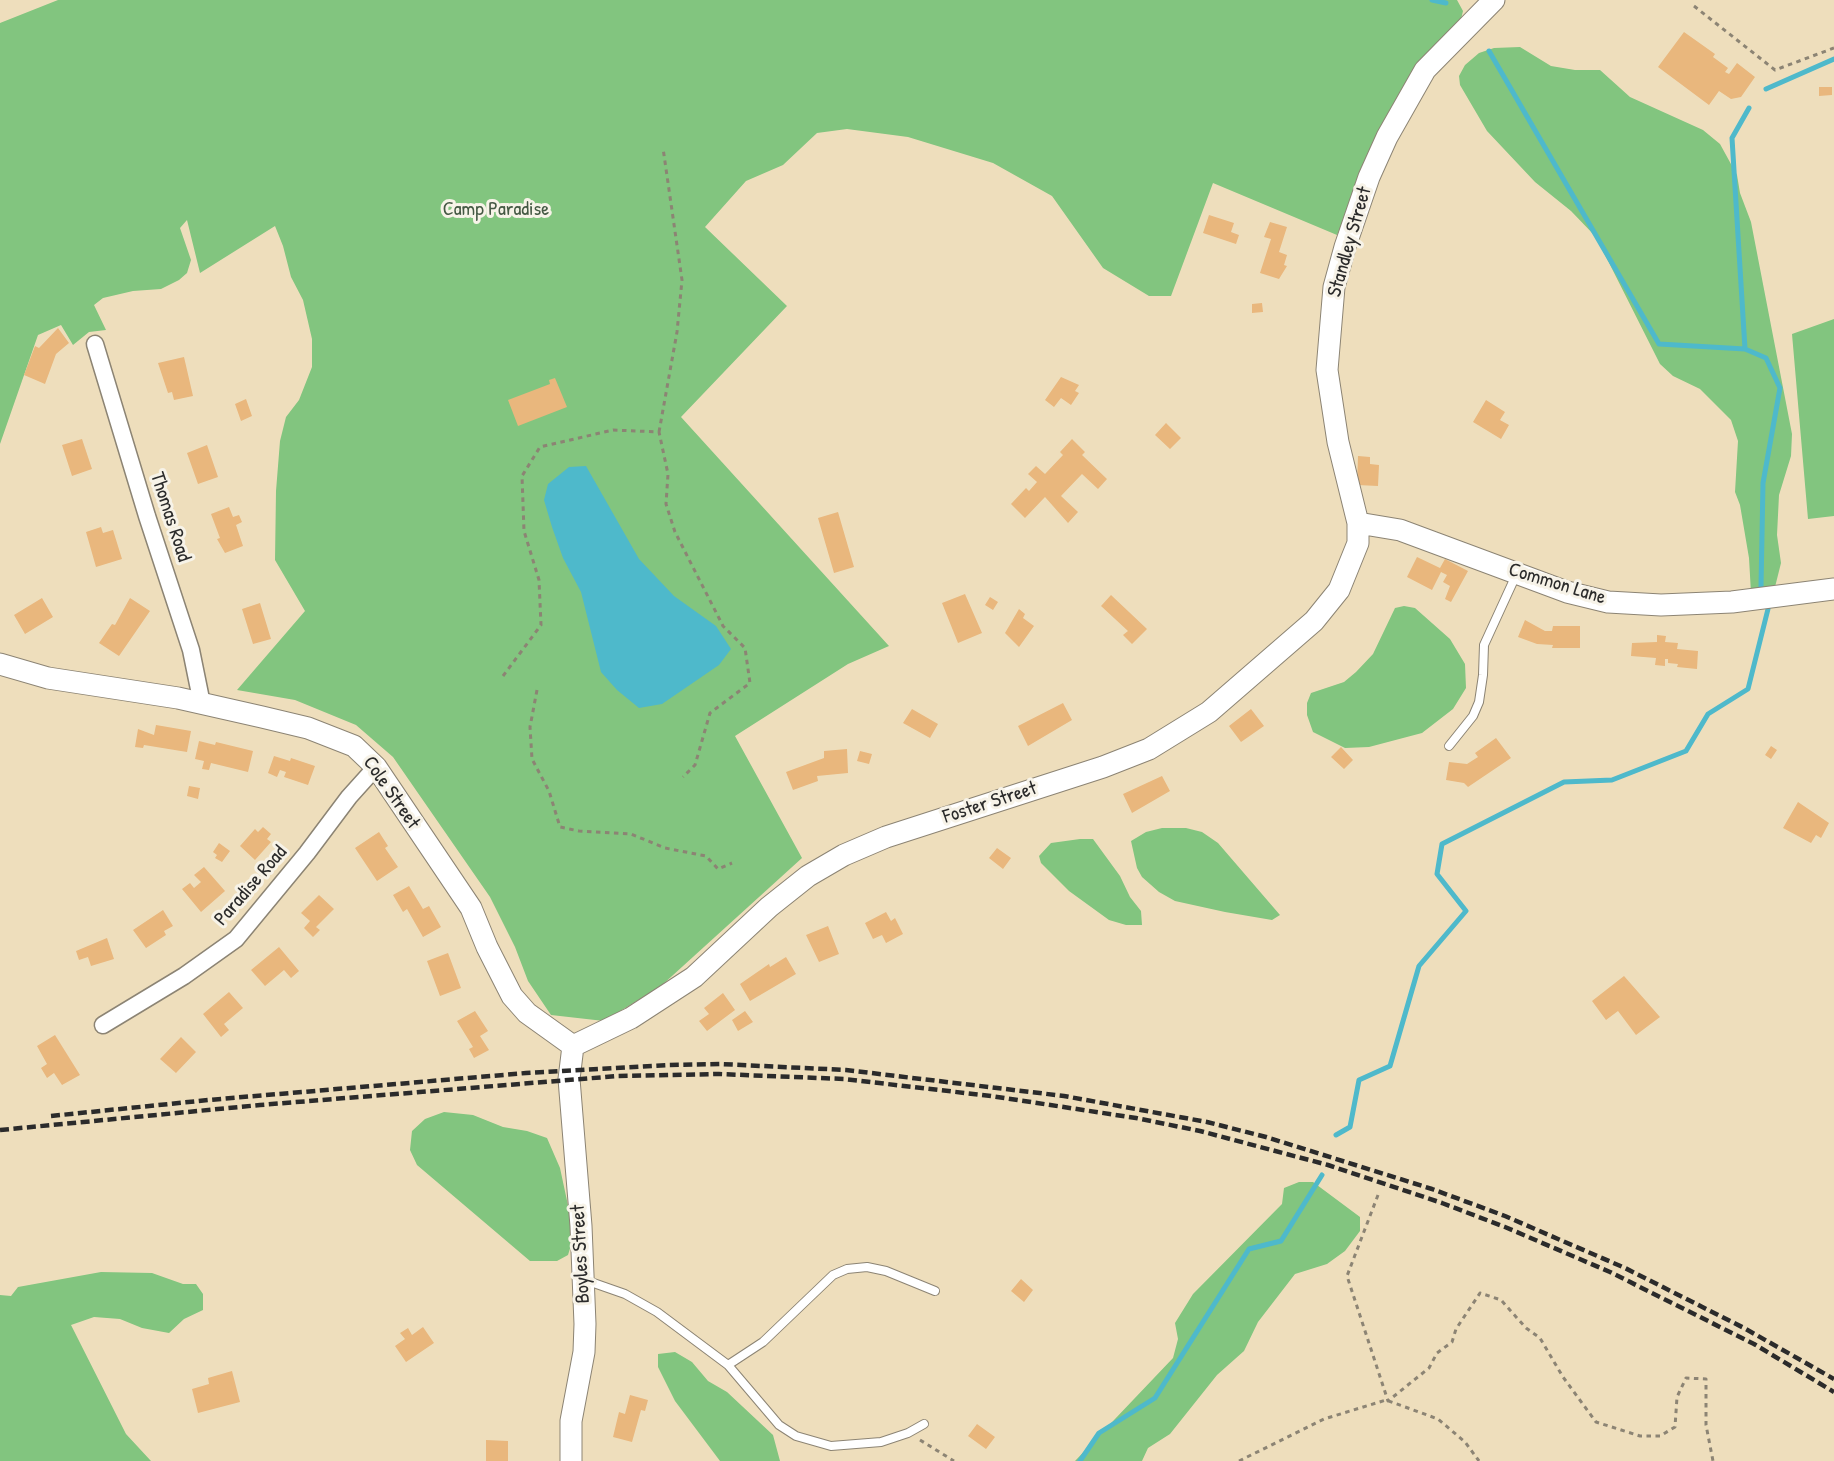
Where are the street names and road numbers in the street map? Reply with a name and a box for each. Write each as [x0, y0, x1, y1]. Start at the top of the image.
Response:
street label: Standley Street [1323, 184, 1377, 300]
street label: Thomas Road [144, 469, 196, 565]
street label: Common Lane [1506, 558, 1608, 610]
street label: Cole Street [357, 752, 425, 834]
street label: Foster Street [940, 777, 1040, 829]
street label: Paradise Road [210, 841, 292, 931]
street label: Boyles Street [566, 1204, 596, 1304]

